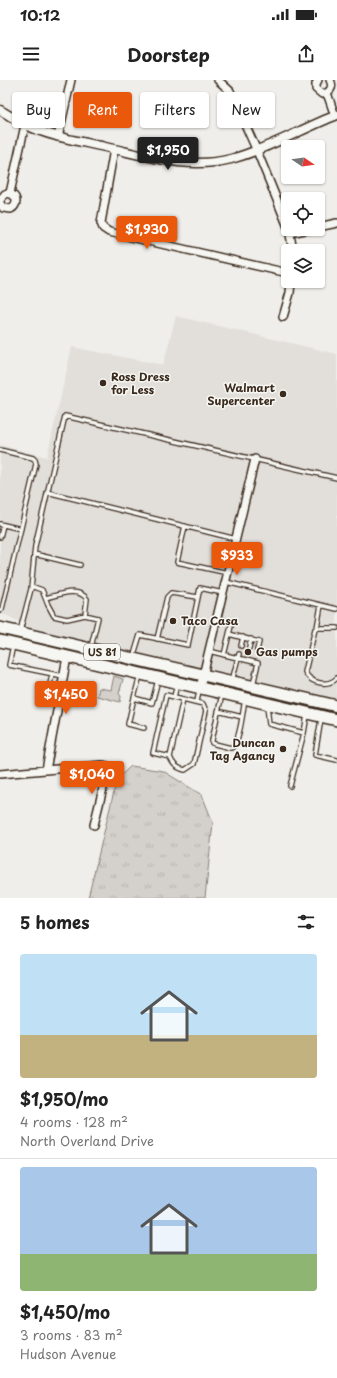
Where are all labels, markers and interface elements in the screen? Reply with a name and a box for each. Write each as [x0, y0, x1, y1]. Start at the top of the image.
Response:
text: 10:12 [20, 3, 60, 26]
text: Doorstep [127, 41, 210, 68]
icon: menu [20, 43, 42, 65]
icon: share [295, 43, 317, 65]
chip: Buy [12, 92, 65, 128]
chip: Rent [73, 92, 132, 128]
chip: Filters [140, 92, 209, 128]
chip: New [217, 92, 275, 128]
pin: $1,950 [135, 137, 201, 171]
text: $1,950 [146, 140, 190, 159]
north arrow [281, 140, 325, 184]
map controls [281, 140, 325, 288]
button: locate [281, 192, 325, 236]
pin: $1,930 [114, 216, 180, 250]
text: $1,930 [125, 219, 169, 238]
button: layers [281, 244, 325, 288]
place label: Ross Dress for Less [111, 368, 170, 398]
marker: Ross Dress for Less [98, 378, 108, 388]
place label: Walmart Supercenter [208, 379, 275, 409]
marker: Walmart Supercenter [278, 389, 288, 399]
pin: $933 [213, 542, 261, 576]
text: $933 [221, 545, 253, 564]
place label: Taco Casa [181, 612, 239, 629]
marker: Taco Casa [168, 616, 178, 626]
place label: Gas pumps [256, 643, 318, 660]
road number: US 81 [84, 644, 120, 660]
marker: Gas pumps [243, 647, 253, 657]
pin: $1,450 [33, 681, 99, 715]
text: $1,450 [44, 684, 88, 703]
place label: Duncan Tag Agancy [210, 734, 275, 764]
marker: Duncan Tag Agancy [278, 744, 288, 754]
pin: $1,040 [59, 761, 125, 795]
text: $1,040 [69, 764, 115, 783]
text: 5 homes [20, 909, 90, 935]
icon: filters [295, 911, 317, 933]
icon: home [133, 980, 205, 1052]
text: $1,950/mo [20, 1086, 108, 1112]
text: 4 rooms · 128 m² [20, 1112, 128, 1131]
text: North Overland Drive [20, 1131, 154, 1150]
icon: home [133, 1193, 205, 1265]
text: $1,450/mo [20, 1299, 110, 1325]
text: 3 rooms · 83 m² [20, 1325, 123, 1344]
text: Hudson Avenue [20, 1344, 116, 1363]

